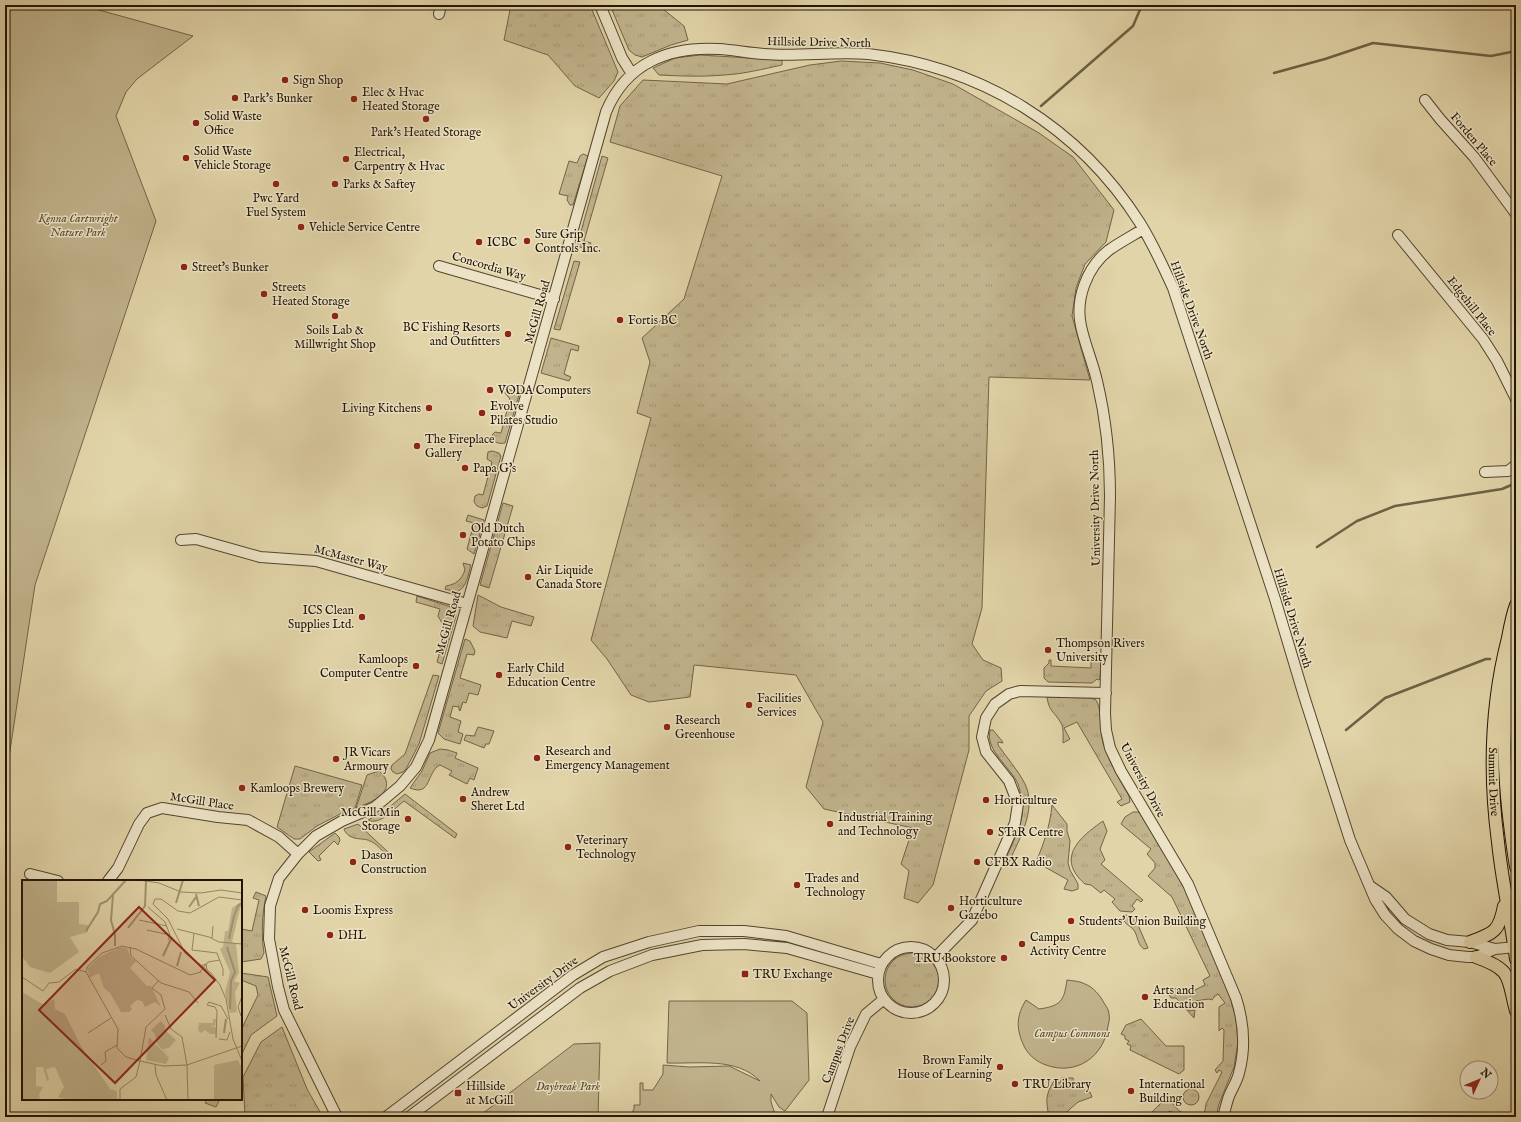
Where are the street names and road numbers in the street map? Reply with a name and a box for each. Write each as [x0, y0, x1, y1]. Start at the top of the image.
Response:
street label: Hillside Drive North [767, 34, 872, 51]
street label: Forden Place [1447, 109, 1501, 170]
street label: Concordia Way [450, 249, 528, 284]
street label: Hillside Drive North [1167, 259, 1217, 362]
street label: Edgehill Place [1444, 273, 1500, 340]
street label: McGill Road [521, 278, 554, 346]
street label: University Drive North [1087, 449, 1104, 566]
street label: McMaster Way [313, 541, 389, 575]
street label: Hillside Drive North [1270, 566, 1315, 671]
street label: McGill Road [432, 589, 465, 657]
street label: University Drive [1117, 740, 1169, 821]
street label: Summit Drive [1485, 747, 1502, 817]
street label: McGill Place [169, 789, 235, 814]
street label: McGill Road [275, 945, 306, 1012]
street label: University Drive [505, 953, 581, 1014]
street label: Campus Drive [819, 1014, 859, 1086]

